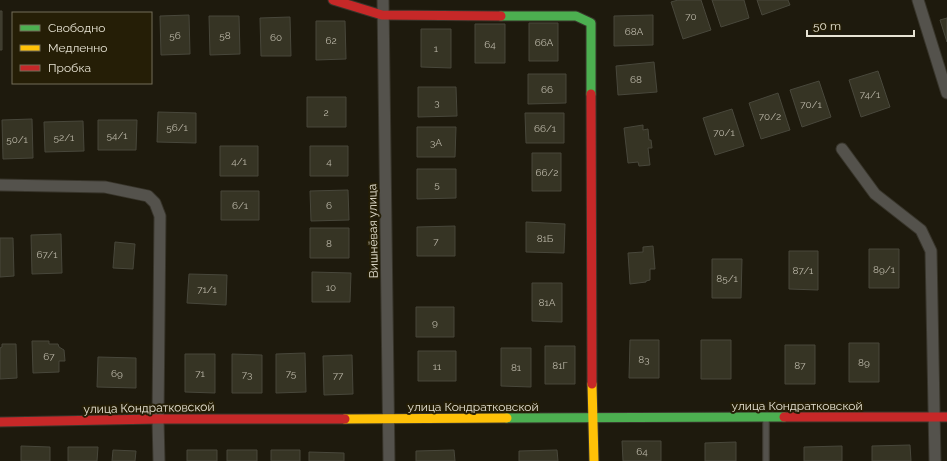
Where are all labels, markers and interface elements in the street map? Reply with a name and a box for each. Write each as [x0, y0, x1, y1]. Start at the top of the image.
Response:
house number: 70 [685, 11, 697, 22]
legend [12, 12, 152, 84]
scale bar [807, 12, 914, 38]
text: 50 m [813, 19, 841, 33]
text: Свободно [48, 21, 105, 35]
house number: 68А [625, 26, 644, 37]
house number: 56 [169, 30, 181, 41]
house number: 58 [219, 30, 231, 41]
house number: 60 [270, 32, 282, 43]
house number: 62 [325, 35, 337, 46]
house number: 66А [535, 37, 554, 48]
house number: 64 [484, 39, 496, 50]
text: Медленно [48, 41, 107, 55]
house number: 1 [434, 43, 439, 54]
text: Пробка [48, 61, 91, 75]
house number: 68 [630, 74, 642, 85]
house number: 66 [541, 84, 553, 95]
house number: 74/1 [860, 89, 881, 100]
house number: 3 [434, 97, 440, 108]
house number: 70/1 [800, 99, 822, 110]
house number: 2 [323, 107, 329, 118]
house number: 70/2 [759, 111, 781, 122]
house number: 56/1 [166, 122, 189, 133]
house number: 66/1 [534, 123, 557, 134]
house number: 70/1 [713, 127, 735, 138]
house number: 54/1 [106, 130, 128, 141]
house number: 52/1 [54, 132, 75, 143]
house number: 50/1 [6, 134, 29, 145]
house number: 3А [430, 137, 442, 148]
house number: 4/1 [231, 156, 248, 167]
house number: 4 [326, 156, 332, 167]
house number: 66/2 [535, 167, 559, 178]
house number: 5 [434, 179, 440, 190]
street label: Вишнёвая улица [365, 184, 381, 278]
house number: 6/1 [232, 200, 249, 211]
house number: 6 [326, 200, 332, 211]
house number: 81Б [537, 233, 554, 244]
house number: 7 [433, 236, 439, 247]
house number: 8 [326, 238, 332, 249]
house number: 67/1 [37, 249, 58, 260]
house number: 89/1 [873, 264, 896, 275]
house number: 87/1 [793, 265, 814, 276]
house number: 85/1 [716, 273, 738, 284]
house number: 10 [326, 282, 336, 293]
house number: 71/1 [197, 284, 218, 295]
house number: 81А [539, 297, 556, 308]
house number: 9 [432, 317, 438, 328]
house number: 67 [43, 351, 55, 362]
house number: 83 [638, 354, 650, 365]
house number: 89 [858, 357, 870, 368]
house number: 81Г [552, 360, 568, 371]
house number: 87 [794, 360, 806, 371]
house number: 11 [433, 361, 442, 372]
house number: 81 [511, 362, 522, 373]
house number: 69 [111, 368, 123, 379]
house number: 71 [195, 368, 206, 379]
house number: 75 [286, 368, 297, 379]
house number: 73 [242, 369, 252, 380]
house number: 77 [333, 370, 344, 381]
street label: улица Кондратковской [731, 399, 863, 413]
street label: улица Кондратковской [83, 400, 215, 416]
street label: улица Кондратковской [407, 400, 539, 414]
house number: 64 [636, 446, 648, 457]

